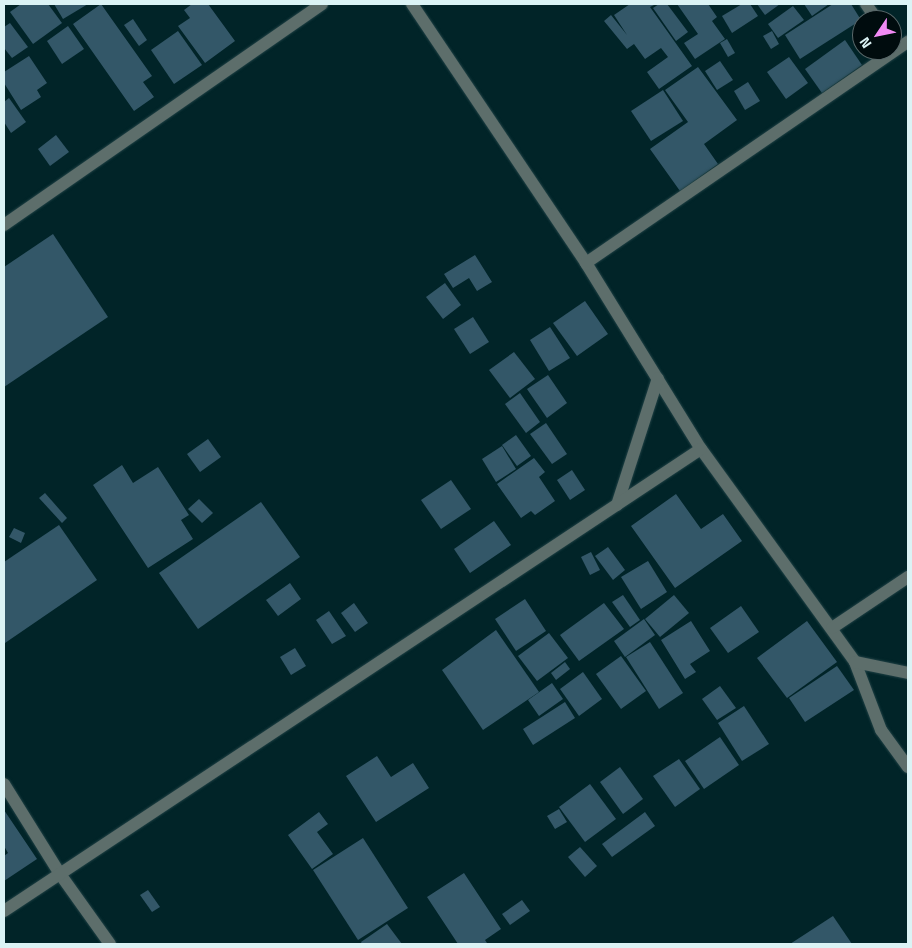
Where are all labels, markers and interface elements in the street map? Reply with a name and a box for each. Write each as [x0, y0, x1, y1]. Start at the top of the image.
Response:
north arrow [852, 10, 902, 60]
text: N [854, 33, 876, 53]

